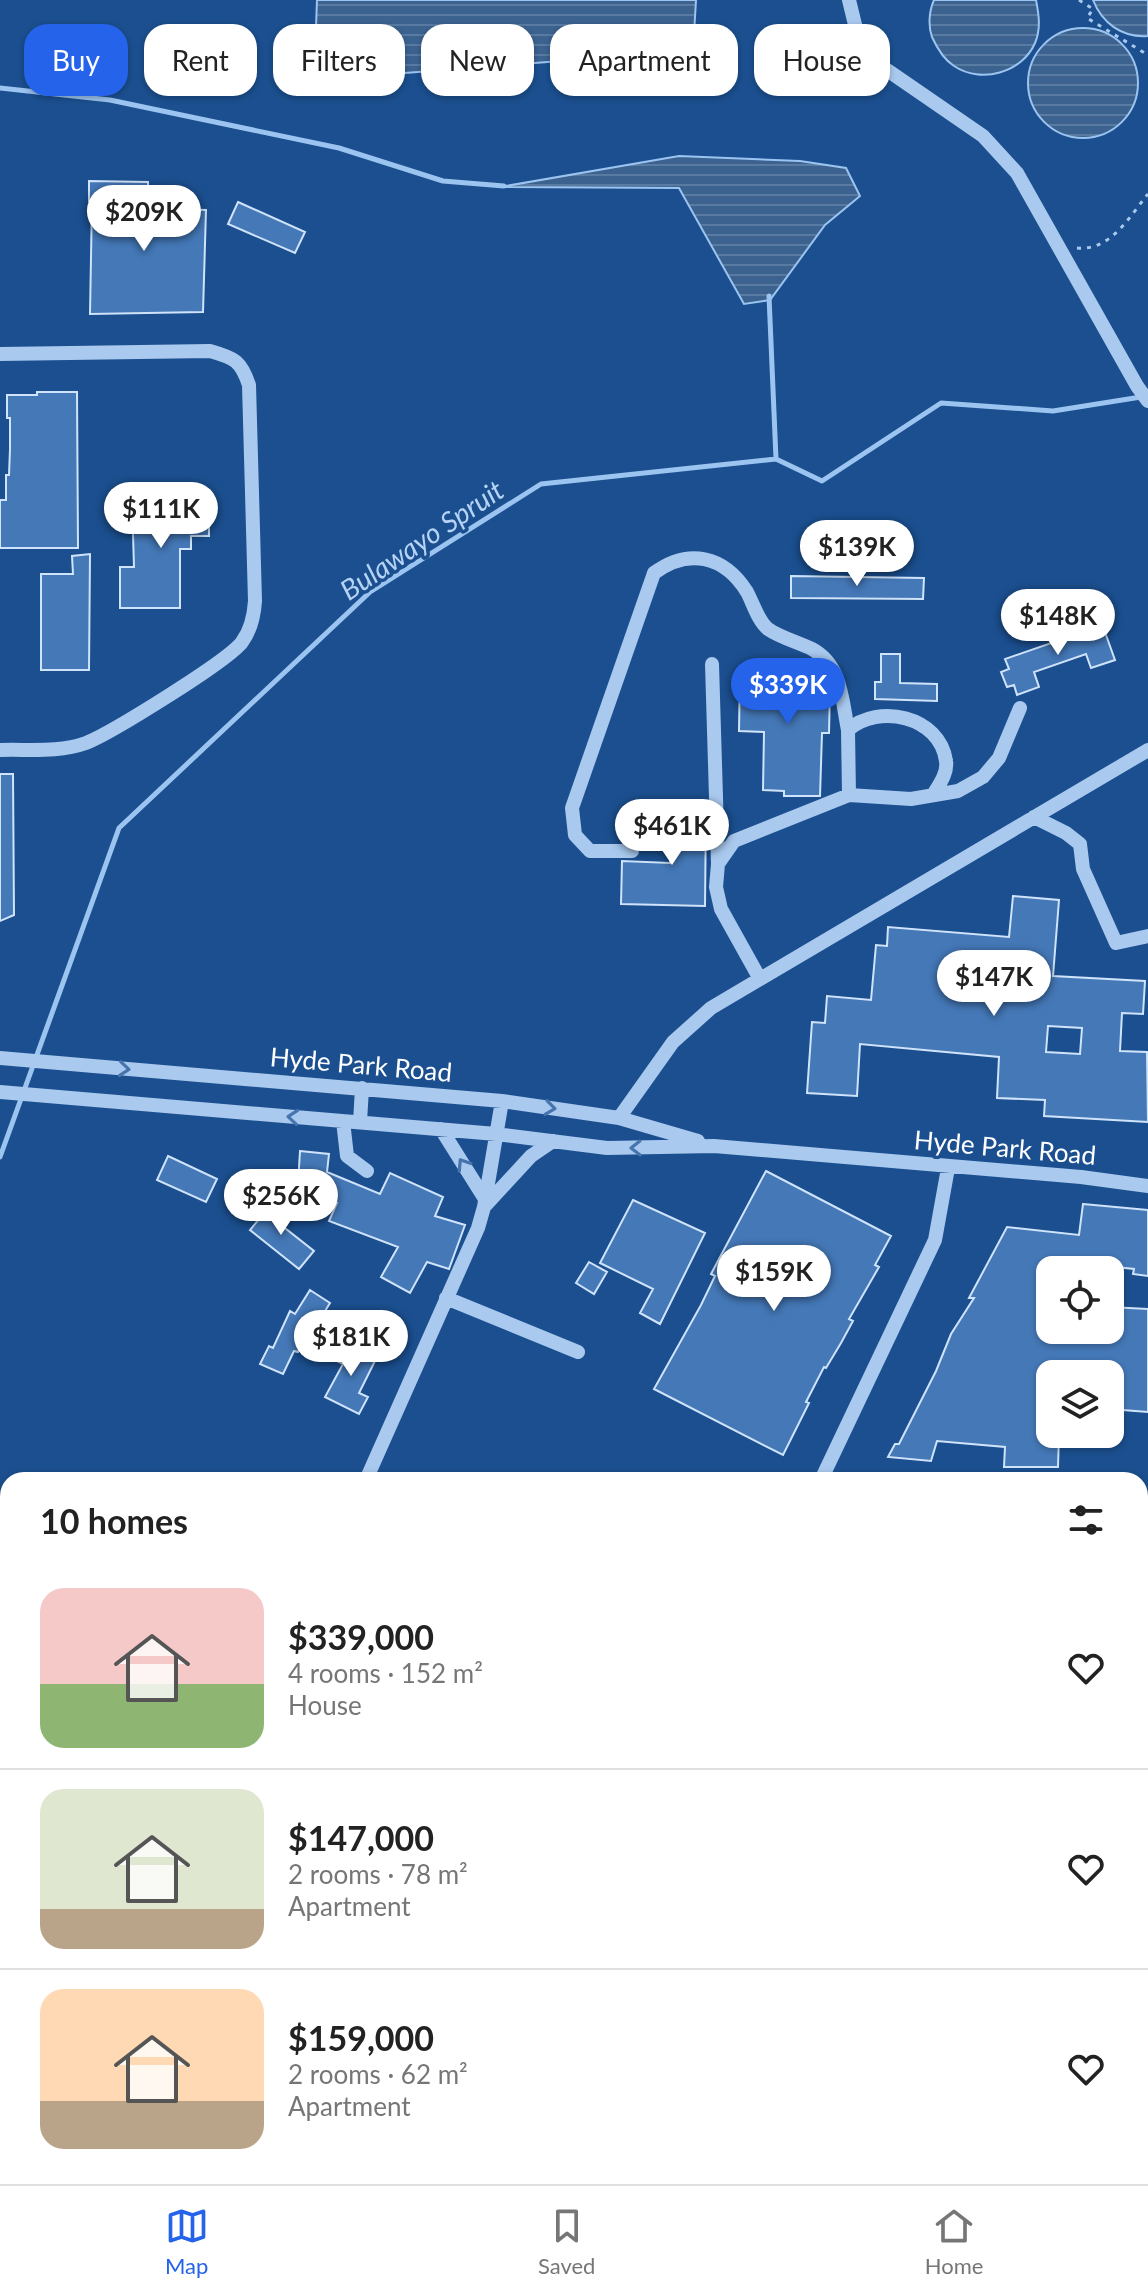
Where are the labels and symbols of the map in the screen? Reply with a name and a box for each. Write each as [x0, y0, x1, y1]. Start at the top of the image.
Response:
pin: $209K [88, 185, 200, 253]
water label: Bulawayo Spruit [333, 472, 510, 606]
pin: $111K [105, 482, 217, 550]
pin: $139K [801, 520, 913, 588]
pin: $148K [1002, 589, 1114, 657]
pin: $339K [732, 658, 844, 726]
pin: $461K [616, 799, 728, 867]
pin: $147K [938, 950, 1050, 1018]
street label: Hyde Park Road [269, 1040, 453, 1088]
one-way arrow [118, 1060, 131, 1077]
one-way arrow [543, 1099, 557, 1116]
one-way arrow [286, 1109, 299, 1126]
street label: Hyde Park Road [913, 1123, 1097, 1171]
one-way arrow [629, 1139, 642, 1156]
one-way arrow [458, 1158, 473, 1173]
pin: $256K [225, 1169, 337, 1237]
pin: $159K [718, 1245, 830, 1313]
pin: $181K [295, 1310, 407, 1378]

